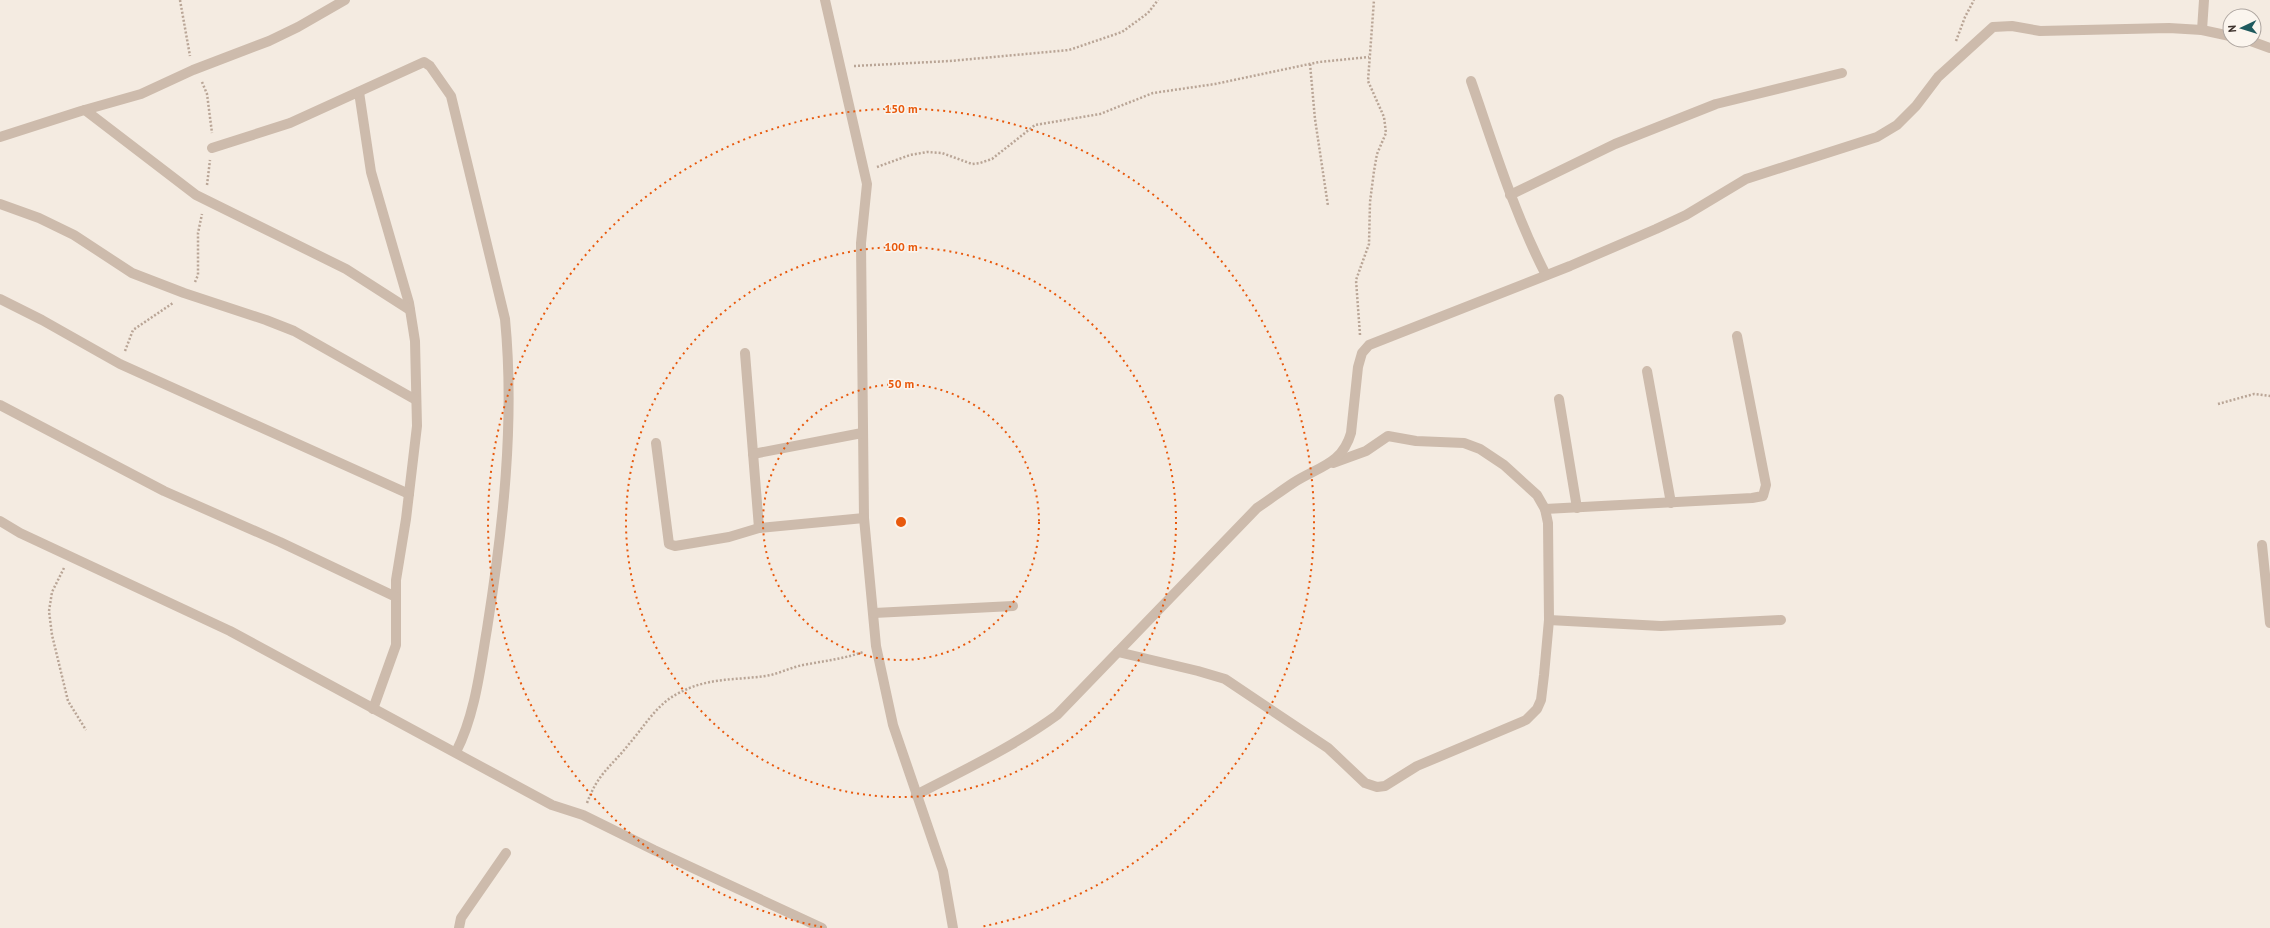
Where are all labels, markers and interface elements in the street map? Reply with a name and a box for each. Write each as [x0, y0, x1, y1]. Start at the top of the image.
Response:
north arrow [2222, 8, 2262, 48]
text: N [2225, 25, 2239, 33]
text: 150 m [884, 101, 918, 116]
text: 100 m [884, 239, 918, 254]
text: 50 m [888, 376, 914, 391]
centre of rings [894, 515, 908, 529]

